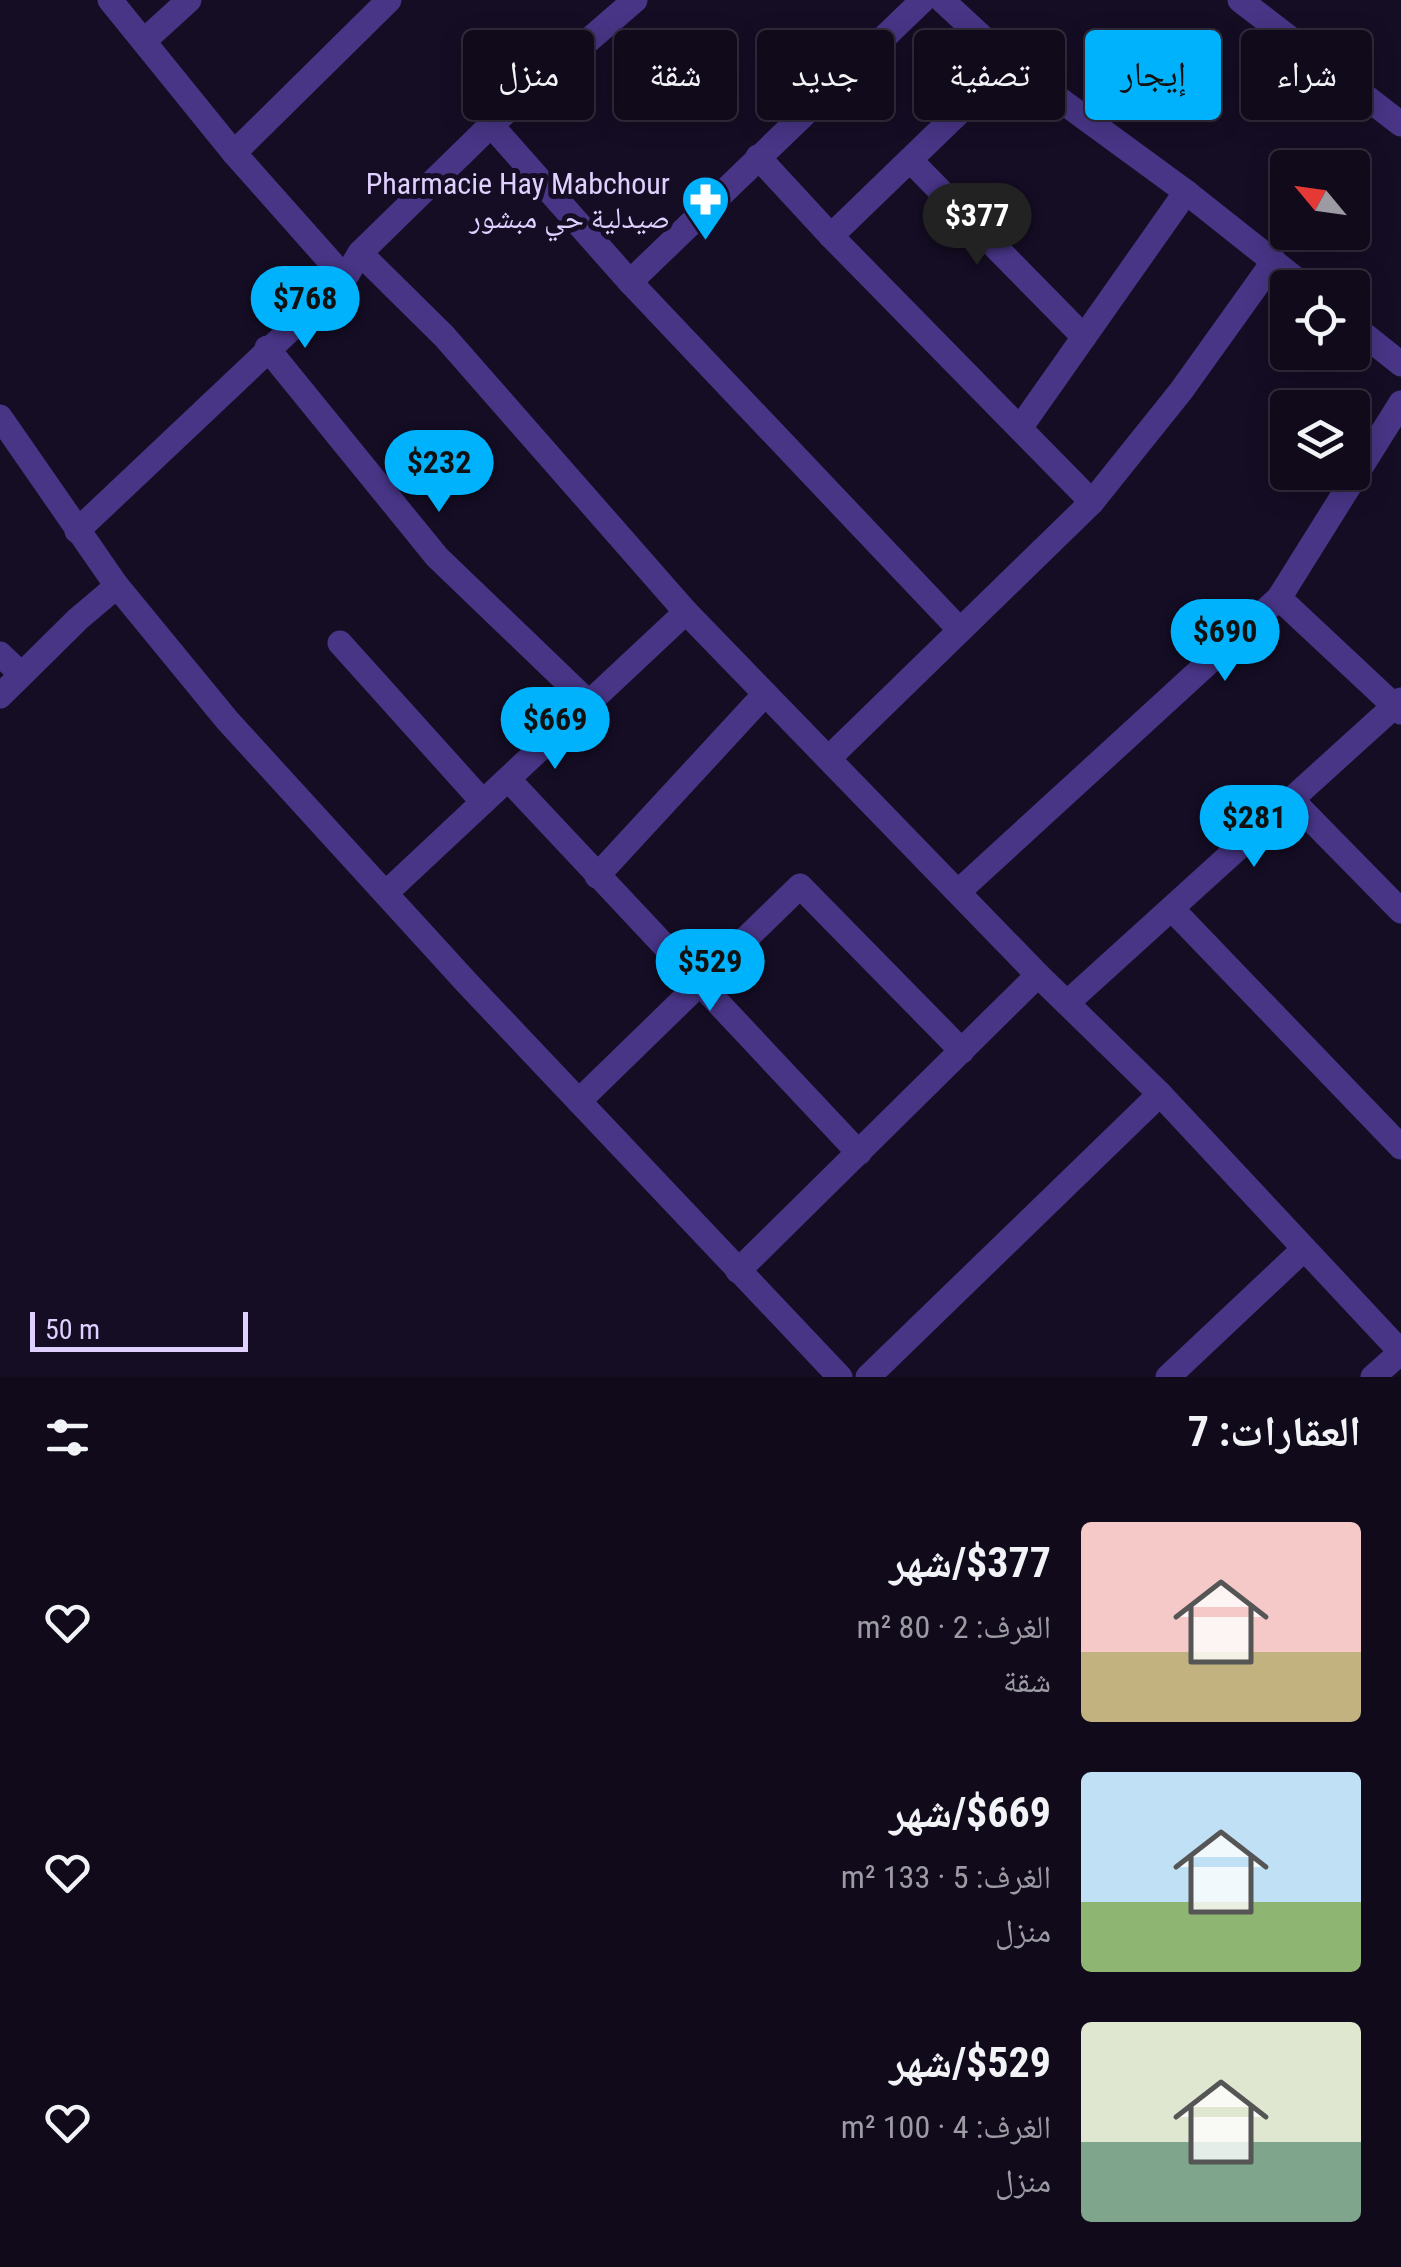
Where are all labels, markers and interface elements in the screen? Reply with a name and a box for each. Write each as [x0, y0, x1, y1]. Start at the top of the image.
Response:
chip: منزل [463, 30, 594, 120]
chip: شقة [614, 30, 737, 120]
chip: جديد [757, 30, 894, 120]
chip: تصفية [914, 30, 1065, 120]
chip: إيجار [1085, 30, 1221, 120]
chip: شراء [1241, 30, 1372, 120]
north arrow [1270, 150, 1370, 250]
map controls [1270, 150, 1370, 490]
place label: Pharmacie Hay Mabchour صيدلية حي مبشور [366, 166, 670, 241]
pharmacy icon: Pharmacie Hay Mabchour صيدلية حي مبشور [679, 174, 731, 242]
pin: $377 [918, 183, 1036, 268]
text: $377 [945, 196, 1009, 234]
pin: $768 [246, 266, 364, 351]
button: locate [1270, 270, 1370, 370]
text: $768 [273, 279, 337, 317]
button: layers [1270, 390, 1370, 490]
pin: $232 [380, 430, 498, 515]
text: $232 [407, 443, 471, 481]
pin: $690 [1166, 599, 1284, 684]
text: $690 [1193, 612, 1257, 650]
pin: $669 [496, 687, 614, 772]
text: $669 [523, 700, 587, 738]
pin: $281 [1195, 785, 1313, 870]
text: $281 [1222, 798, 1286, 836]
pin: $529 [651, 929, 769, 1014]
text: $529 [678, 942, 742, 980]
scale bar [30, 1307, 248, 1352]
text: 50 m [45, 1313, 100, 1346]
text: العقارات: 7 [1188, 1407, 1361, 1456]
icon: filters [40, 1410, 95, 1465]
text: $377/شهر [889, 1538, 1051, 1587]
icon: home [1161, 1562, 1281, 1682]
icon: heart [40, 1595, 95, 1650]
text: الغرف: 2 · 80 m² [857, 1608, 1051, 1646]
text: شقة [1003, 1662, 1051, 1700]
text: $669/شهر [889, 1788, 1051, 1837]
icon: home [1161, 1812, 1281, 1932]
icon: heart [40, 1845, 95, 1900]
text: الغرف: 5 · 133 m² [841, 1858, 1051, 1896]
text: منزل [995, 1912, 1051, 1950]
text: $529/شهر [889, 2038, 1051, 2087]
icon: home [1161, 2062, 1281, 2182]
icon: heart [40, 2095, 95, 2150]
text: الغرف: 4 · 100 m² [841, 2108, 1051, 2146]
text: منزل [995, 2162, 1051, 2200]

